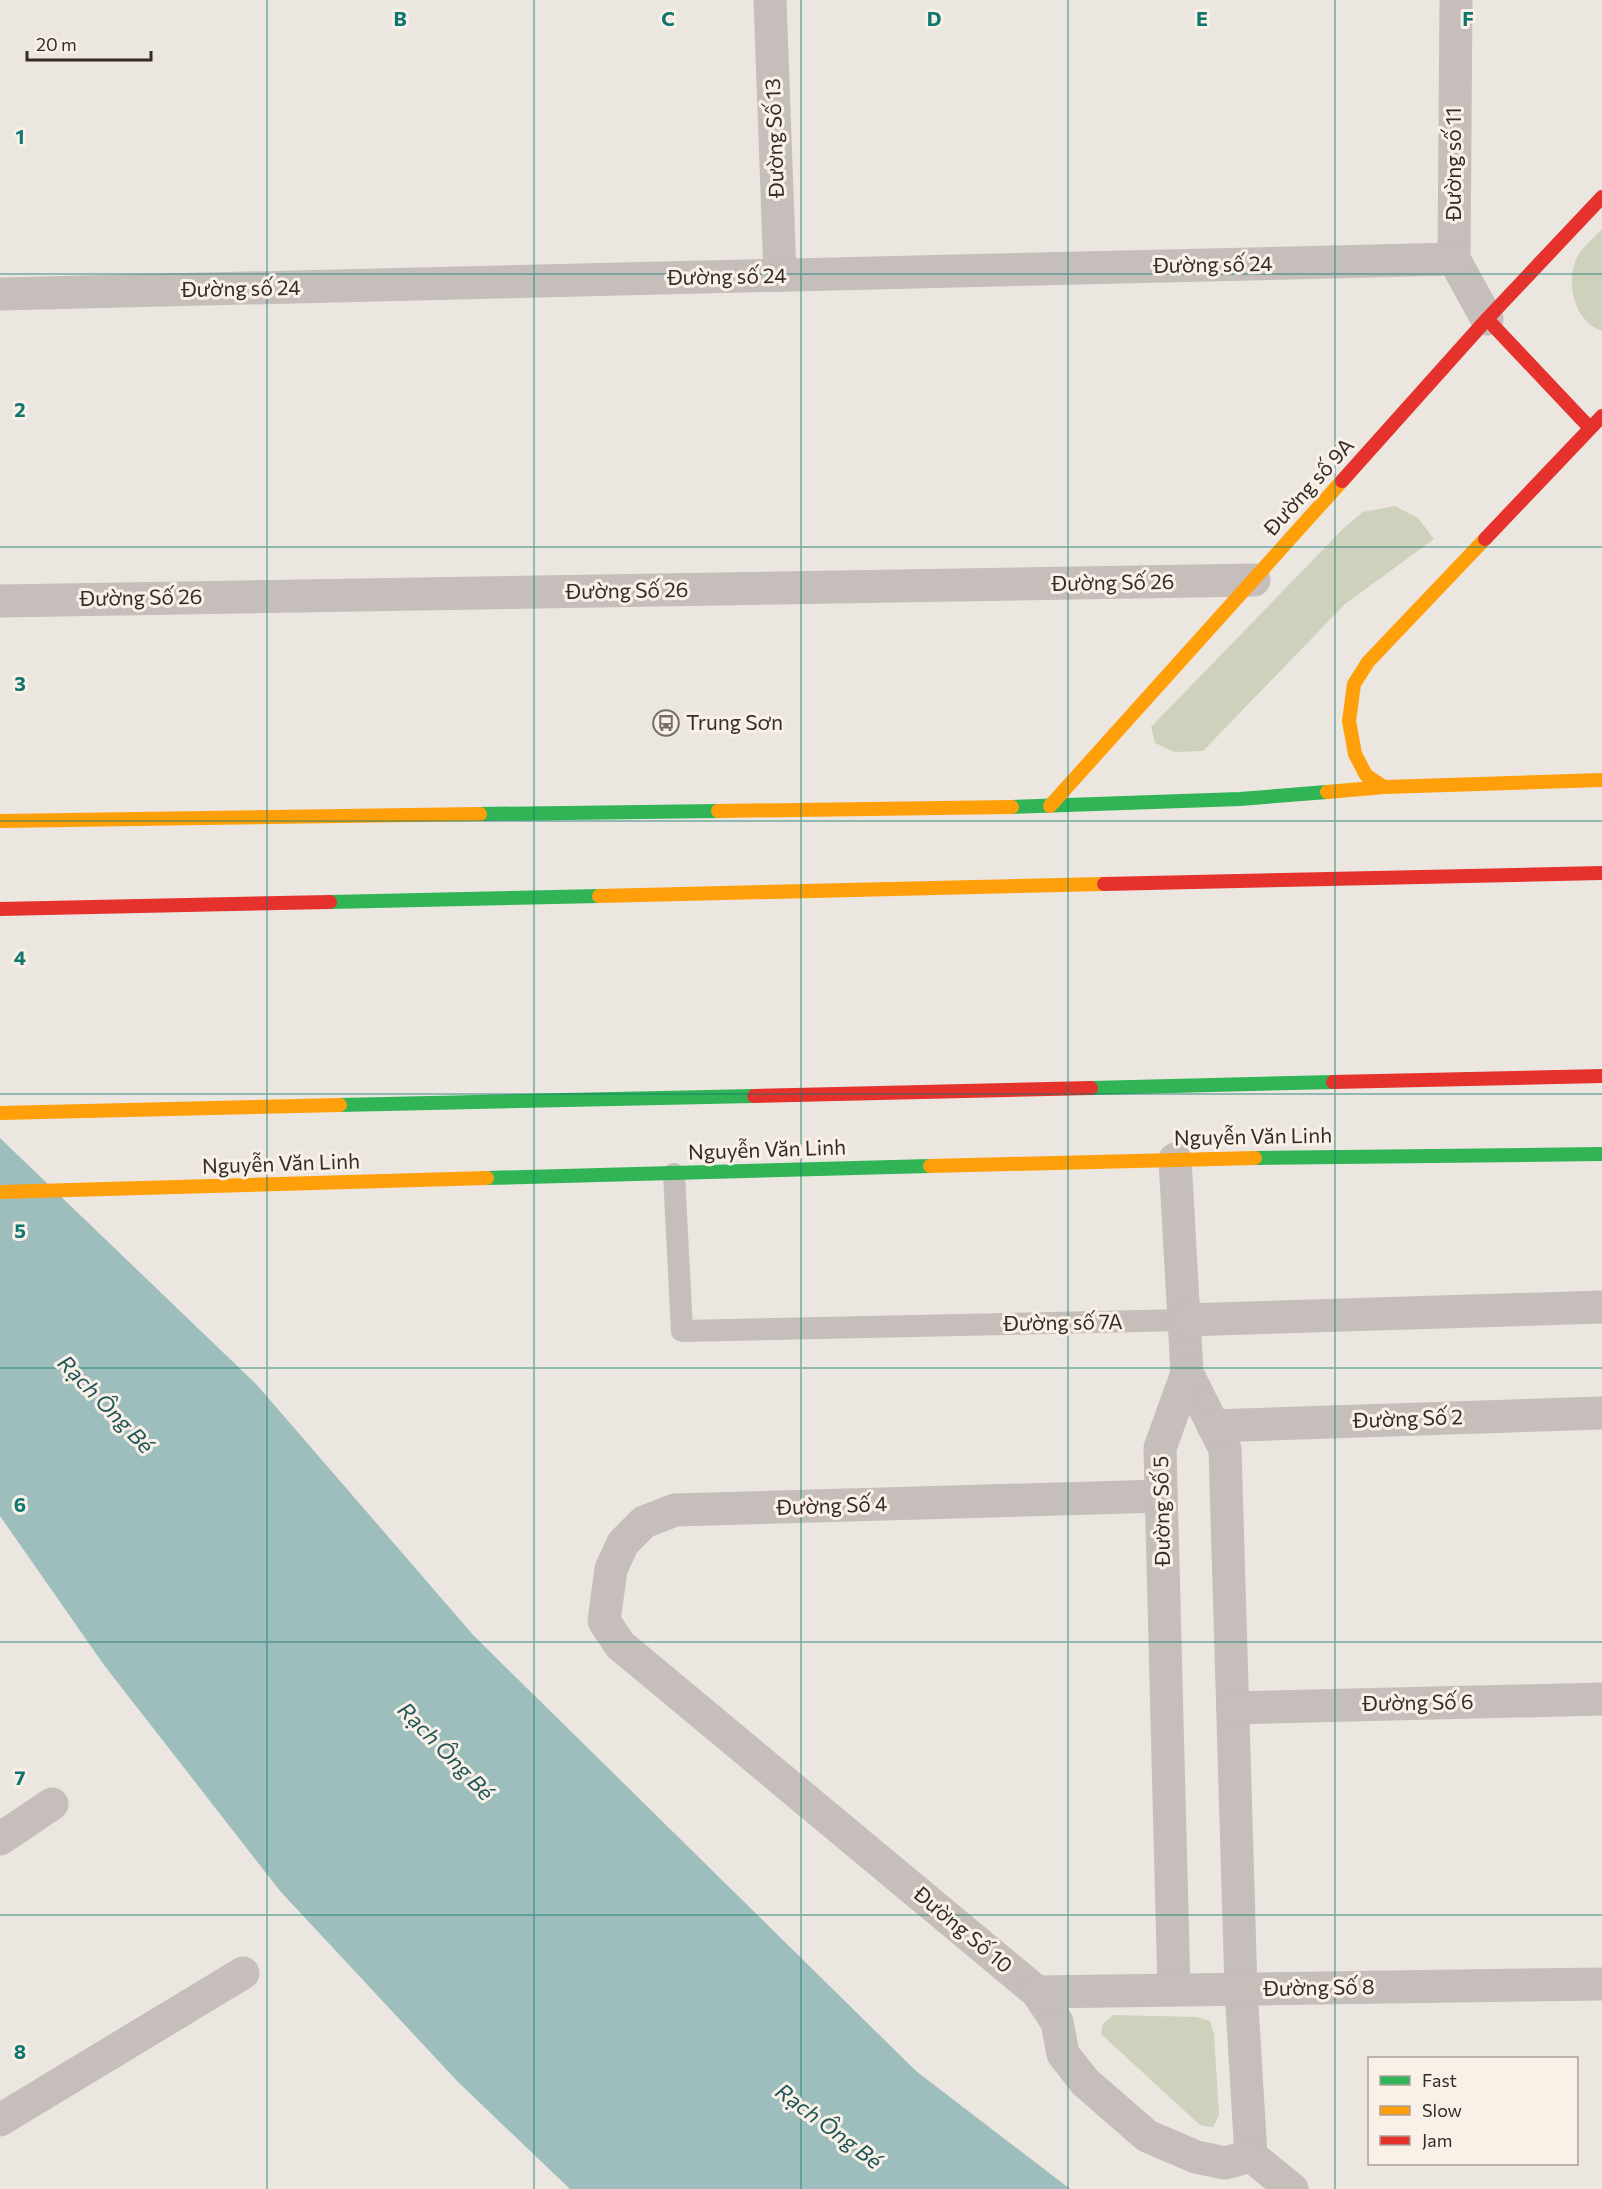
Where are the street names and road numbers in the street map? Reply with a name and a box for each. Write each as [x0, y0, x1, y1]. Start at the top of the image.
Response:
street label: Đường Số 13 [759, 78, 788, 199]
street label: Đường số 11 [1440, 107, 1465, 222]
street label: Đường số 24 [1152, 250, 1273, 277]
street label: Đường số 24 [666, 262, 787, 289]
street label: Đường số 24 [180, 274, 301, 301]
street label: Đường số 9A [1257, 432, 1358, 541]
street label: Đường Số 26 [1050, 568, 1175, 595]
street label: Đường Số 26 [564, 576, 689, 603]
street label: Đường Số 26 [78, 583, 203, 610]
street label: Nguyễn Văn Linh [1174, 1121, 1332, 1149]
street label: Nguyễn Văn Linh [687, 1132, 846, 1164]
street label: Nguyễn Văn Linh [201, 1146, 360, 1178]
street label: Đường số 7A [1002, 1308, 1123, 1335]
street label: Đường Số 2 [1352, 1403, 1463, 1432]
street label: Đường Số 5 [1147, 1456, 1174, 1567]
street label: Đường Số 4 [775, 1490, 888, 1519]
street label: Đường Số 6 [1361, 1688, 1474, 1715]
street label: Đường Số 10 [909, 1880, 1018, 1977]
street label: Đường Số 8 [1262, 1973, 1375, 2000]

